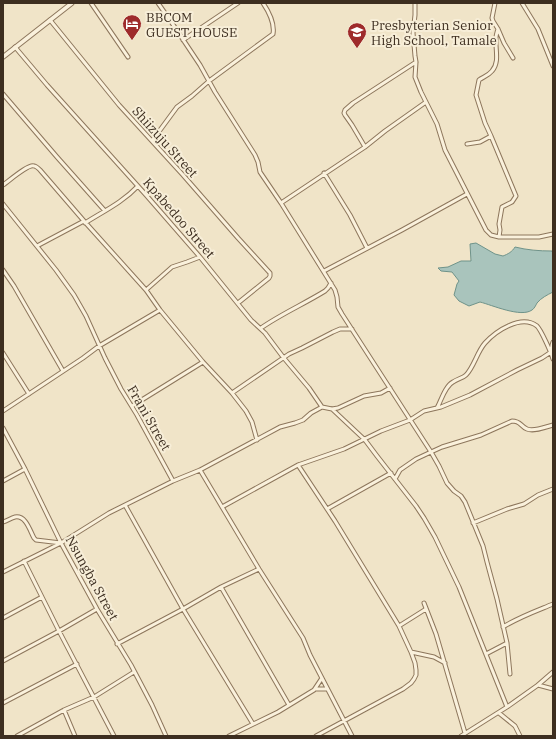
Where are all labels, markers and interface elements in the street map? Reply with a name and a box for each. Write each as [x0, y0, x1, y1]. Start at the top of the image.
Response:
place label: BBCOM GUEST HOUSE [146, 9, 237, 41]
hotel icon: BBCOM GUEST HOUSE [121, 13, 143, 41]
place label: Presbyterian Senior High School, Tamale [371, 17, 497, 49]
school or university icon: Presbyterian Senior High School, Tamale [346, 21, 368, 49]
street label: Shiizuju Street [129, 103, 202, 181]
street label: Kpabedoo Street [139, 174, 219, 262]
street label: Frani Street [123, 382, 175, 454]
street label: Nsungba Street [62, 533, 123, 624]

